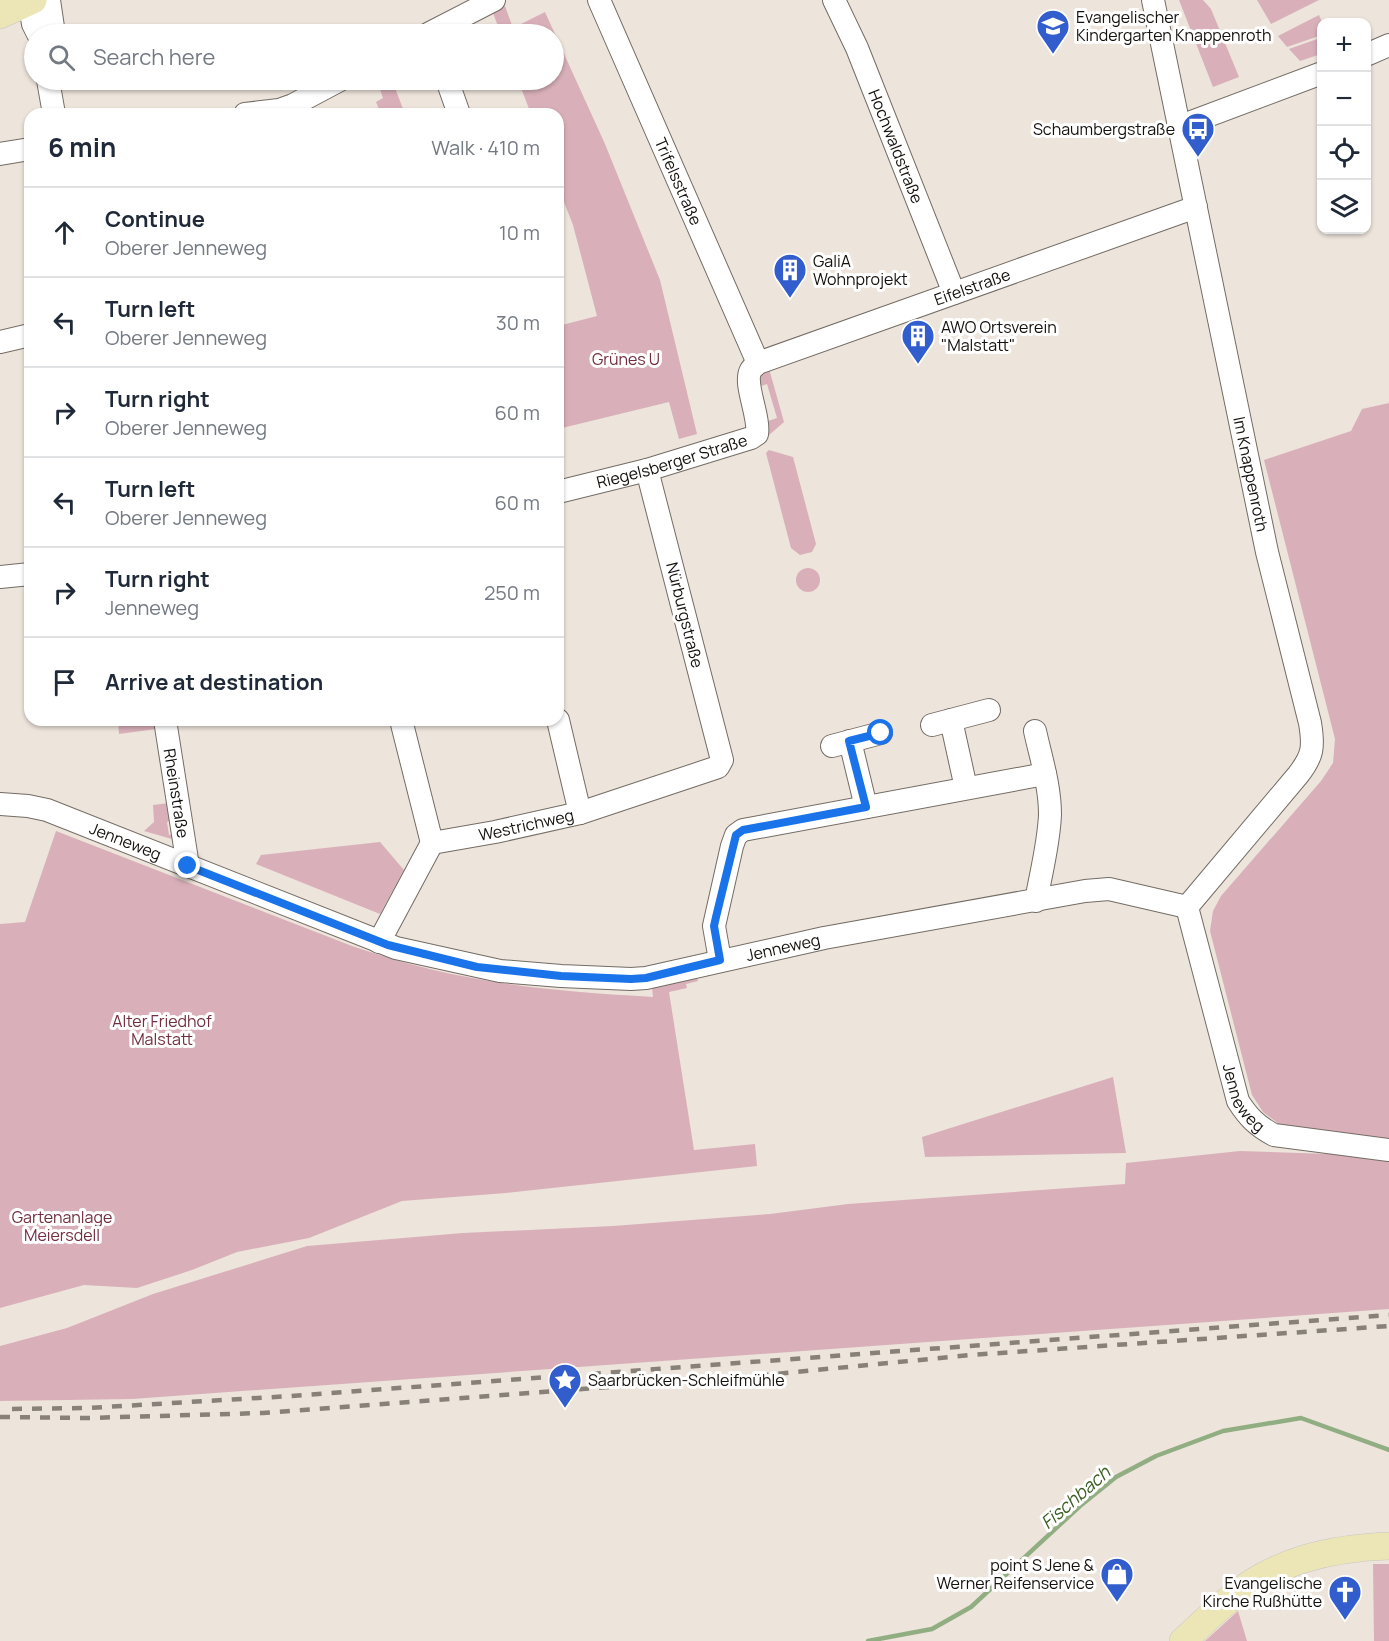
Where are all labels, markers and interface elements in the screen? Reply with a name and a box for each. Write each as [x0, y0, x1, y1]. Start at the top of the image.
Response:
place label: Evangelischer Kindergarten Knappenroth [1076, 6, 1271, 46]
school or university icon: Evangelischer Kindergarten Knappenroth [1035, 8, 1071, 55]
map controls [1317, 18, 1371, 234]
button: + [1317, 18, 1371, 72]
search box [24, 24, 564, 90]
icon: search [45, 41, 78, 74]
text: Search here [93, 42, 215, 72]
button: − [1317, 72, 1371, 126]
street label: Hochwaldstraße [863, 86, 928, 207]
bus stop icon: Schaumbergstraße [1180, 111, 1216, 158]
place label: Schaumbergstraße [1033, 118, 1175, 140]
button: locate [1317, 126, 1371, 180]
text: 6 min [48, 129, 116, 165]
text: Walk · 410 m [431, 134, 540, 161]
street label: Trifelsstraße [650, 134, 707, 228]
button: layers [1317, 180, 1371, 234]
text: Continue [105, 204, 205, 234]
icon: ahead [48, 216, 81, 249]
text: 10 m [499, 219, 540, 246]
text: Oberer Jenneweg [105, 234, 267, 261]
place label: GaliA Wohnprojekt [813, 250, 908, 290]
building icon: GaliA Wohnprojekt [772, 252, 808, 299]
street label: Eifelstraße [931, 263, 1013, 310]
text: Turn left [105, 294, 195, 324]
icon: left [48, 306, 81, 339]
text: 30 m [496, 309, 540, 336]
place label: AWO Ortsverein "Malstatt" [941, 316, 1057, 356]
building icon: AWO Ortsverein "Malstatt" [900, 318, 936, 365]
text: Oberer Jenneweg [105, 324, 267, 351]
park label: Grünes U [592, 348, 660, 370]
text: Turn right [105, 384, 210, 414]
icon: right [48, 396, 81, 429]
text: 60 m [494, 399, 540, 426]
text: Oberer Jenneweg [105, 414, 267, 441]
street label: Im Knappenroth [1228, 414, 1274, 534]
street label: Riegelsberger Straße [594, 429, 750, 493]
text: Turn left [105, 474, 195, 504]
icon: left [48, 486, 81, 519]
text: 60 m [494, 489, 540, 516]
text: Oberer Jenneweg [105, 504, 267, 531]
street label: Nürburgstraße [661, 560, 709, 670]
text: Turn right [105, 564, 210, 594]
icon: right [48, 576, 81, 609]
text: 250 m [484, 579, 540, 606]
text: Jenneweg [105, 594, 199, 621]
icon: arrive [48, 666, 81, 699]
text: Arrive at destination [105, 667, 323, 697]
route start [867, 719, 893, 745]
street label: Rheinstraße [159, 747, 194, 839]
street label: Westrichweg [477, 804, 576, 846]
street label: Jenneweg [86, 817, 165, 865]
route end [174, 852, 200, 878]
street label: Jenneweg [744, 928, 822, 966]
park label: Alter Friedhof Malstatt [112, 1010, 212, 1050]
street label: Jenneweg [1218, 1061, 1269, 1137]
park label: Gartenanlage Meiersdell [12, 1206, 112, 1246]
place icon: Saarbrücken-Schleifmühle [547, 1362, 583, 1409]
place label: Saarbrücken-Schleifmühle [588, 1369, 785, 1391]
water label: Fischbach [1035, 1459, 1116, 1534]
place label: point S Jene & Werner Reifenservice [937, 1554, 1095, 1594]
shop icon: point S Jene & Werner Reifenservice [1099, 1556, 1135, 1603]
place label: Evangelische Kirche Rußhütte [1203, 1572, 1322, 1612]
church icon: Evangelische Kirche Rußhütte [1327, 1574, 1363, 1621]

